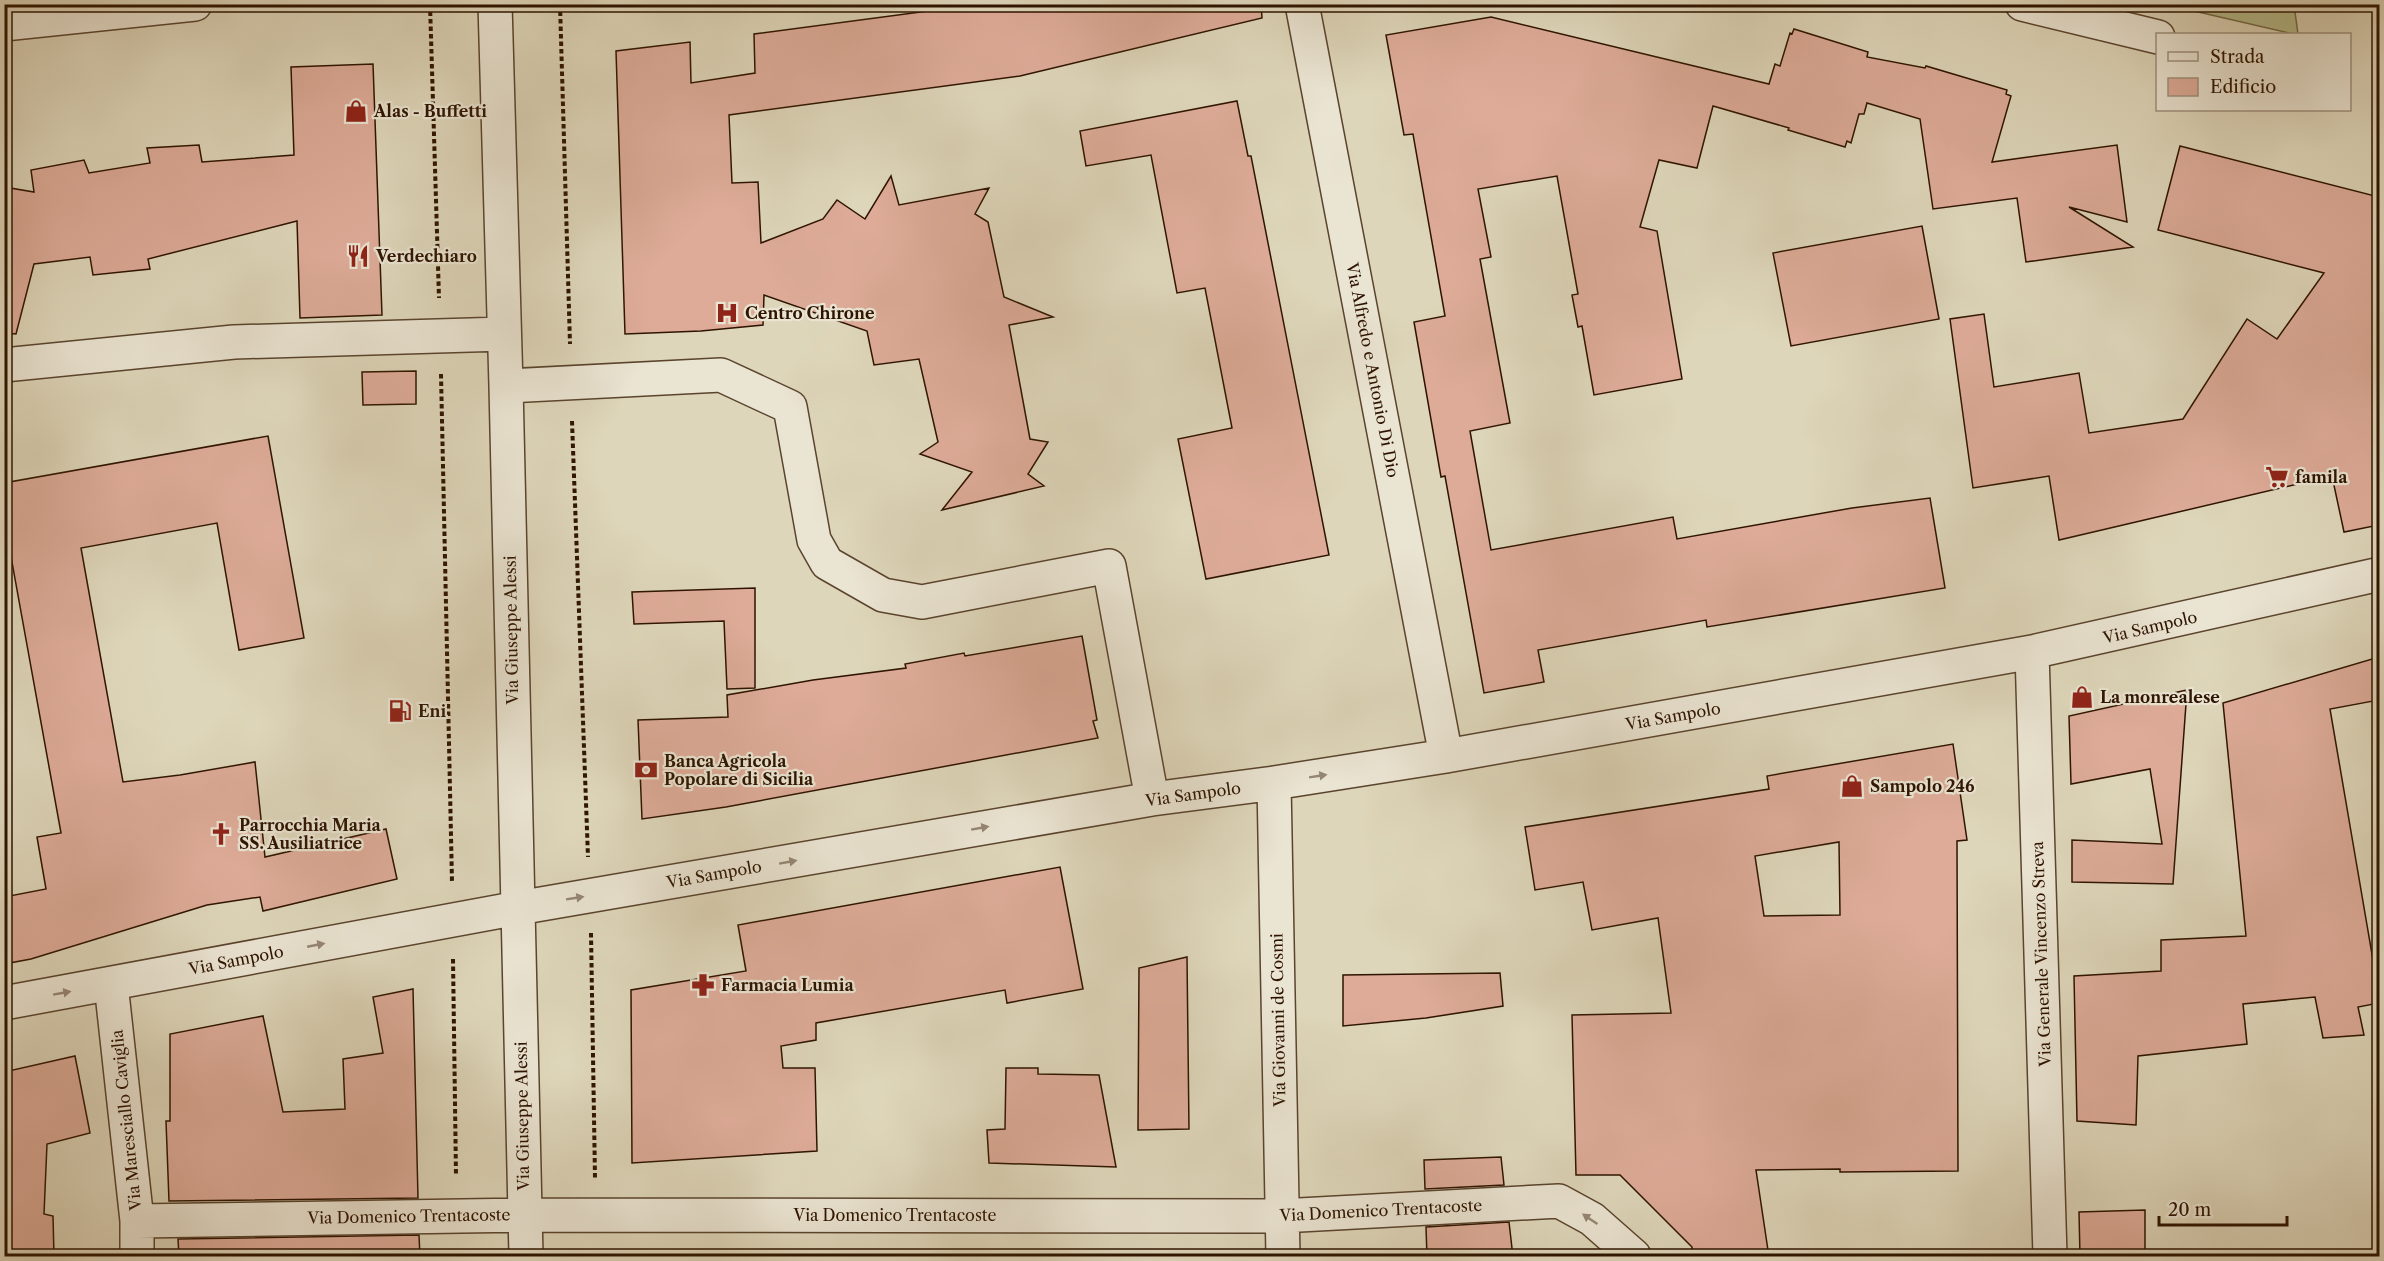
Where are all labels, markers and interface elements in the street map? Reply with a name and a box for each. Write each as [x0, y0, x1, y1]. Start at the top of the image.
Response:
legend [2156, 33, 2351, 111]
text: Strada [2210, 46, 2265, 68]
text: Edificio [2210, 76, 2276, 98]
shop icon: Alas - Buffetti [343, 98, 369, 124]
place label: Alas - Buffetti [373, 101, 487, 121]
restaurant icon: Verdechiaro [345, 243, 371, 269]
place label: Verdechiaro [375, 246, 477, 266]
street label: Via Alfredo e Antonio Di Dio [1342, 260, 1404, 479]
hospital icon: Centro Chirone [714, 300, 740, 326]
place label: Centro Chirone [745, 303, 875, 323]
supermarket icon: famila [2264, 464, 2290, 490]
place label: famila [2295, 467, 2348, 487]
street label: Via Giuseppe Alessi [500, 555, 522, 706]
street label: Via Sampolo [2100, 606, 2199, 648]
shop icon: La monrealese [2069, 684, 2095, 710]
place label: La monrealese [2100, 687, 2220, 707]
fuel station icon: Eni [387, 698, 413, 724]
street label: Via Sampolo [1623, 698, 1722, 734]
place label: Eni [418, 701, 447, 721]
place label: Banca Agricola Popolare di Sicilia [664, 751, 814, 789]
bank icon: Banca Agricola Popolare di Sicilia [633, 757, 659, 783]
one-way arrow [1309, 771, 1328, 780]
shop icon: Sampolo 246 [1839, 773, 1865, 799]
place label: Sampolo 246 [1870, 776, 1975, 796]
street label: Via Sampolo [1143, 777, 1242, 811]
place label: Parrocchia Maria SS. Ausiliatrice [239, 815, 382, 853]
church icon: Parrocchia Maria SS. Ausiliatrice [208, 821, 234, 847]
one-way arrow [971, 824, 990, 833]
street label: Via Generale Vincenzo Streva [2027, 840, 2055, 1068]
street label: Via Sampolo [664, 856, 763, 892]
one-way arrow [779, 857, 798, 866]
one-way arrow [566, 893, 585, 902]
street label: Via Giovanni de Cosmi [1266, 933, 1290, 1108]
one-way arrow [306, 940, 325, 949]
street label: Via Sampolo [186, 941, 285, 979]
pharmacy icon: Farmacia Lumia [690, 972, 716, 998]
place label: Farmacia Lumia [721, 975, 854, 995]
one-way arrow [53, 988, 72, 997]
street label: Via Maresciallo Caviglia [107, 1028, 146, 1212]
street label: Via Giuseppe Alessi [511, 1041, 533, 1192]
scale bar [2159, 1189, 2286, 1227]
street label: Via Domenico Trentacoste [1278, 1195, 1483, 1225]
text: 20 m [2168, 1199, 2212, 1221]
street label: Via Domenico Trentacoste [306, 1204, 511, 1228]
street label: Via Domenico Trentacoste [793, 1205, 996, 1225]
one-way arrow [1582, 1213, 1598, 1224]

